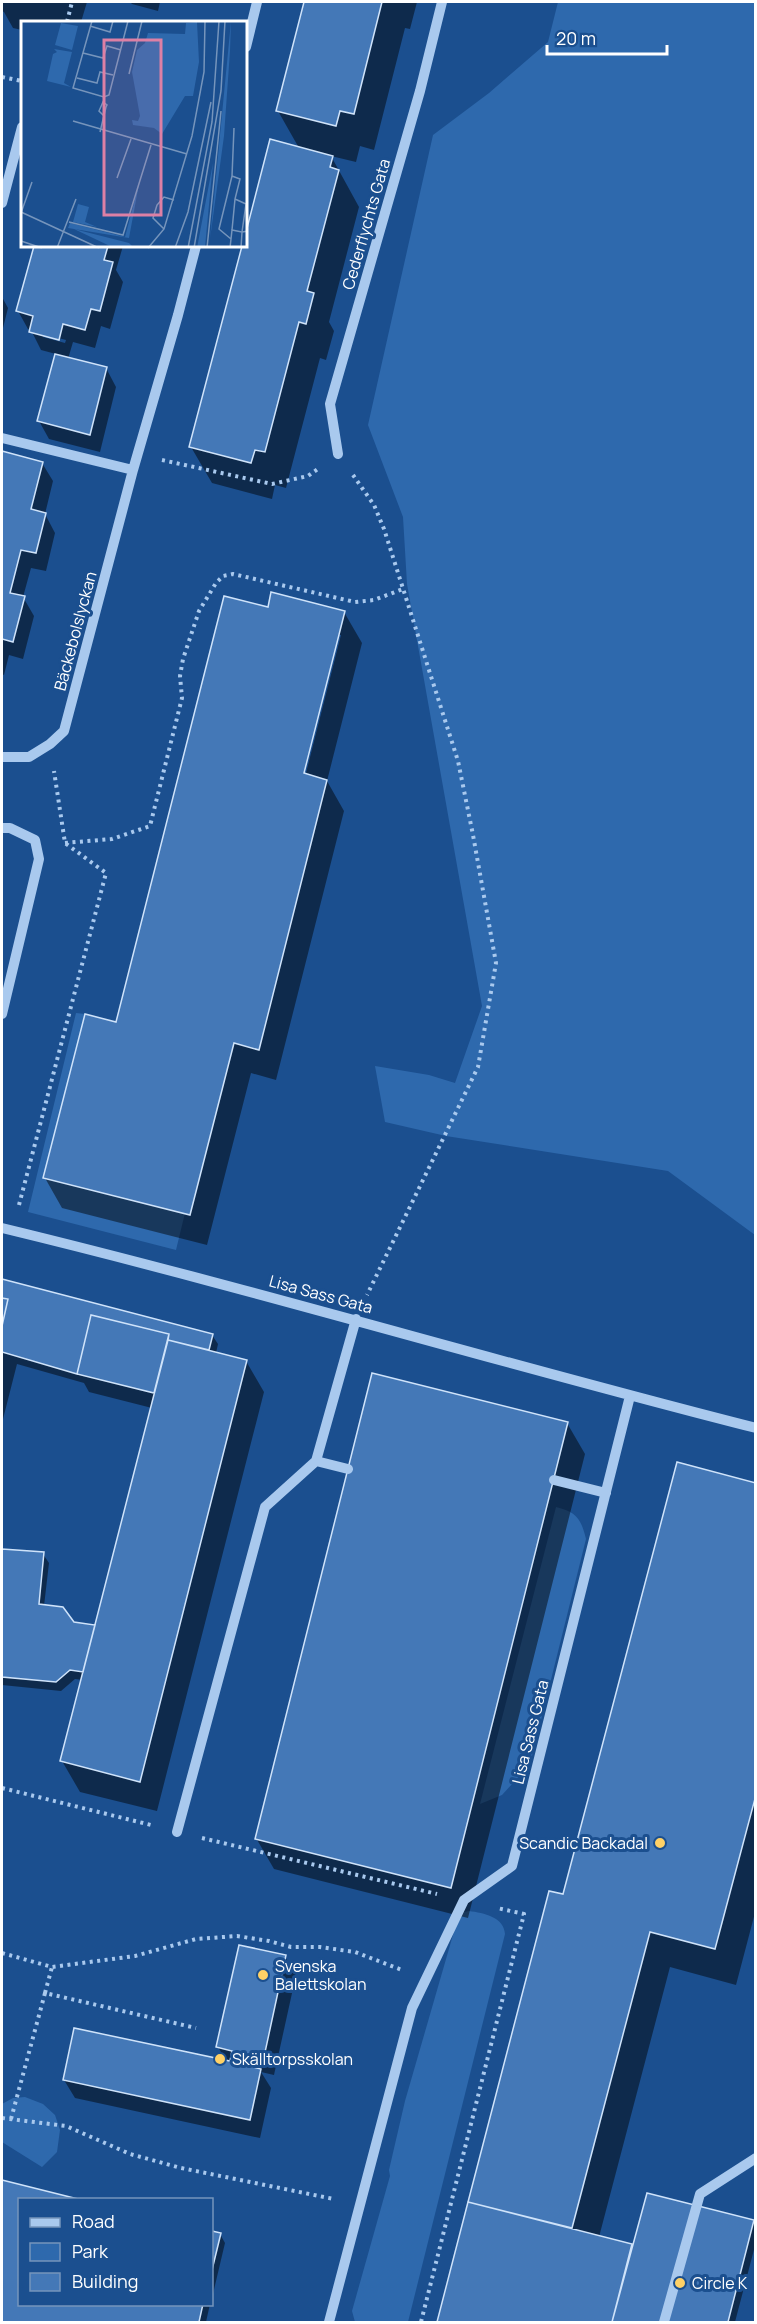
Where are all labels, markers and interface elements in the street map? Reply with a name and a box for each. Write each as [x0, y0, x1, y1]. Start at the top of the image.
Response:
scale bar [547, 18, 667, 56]
inset map [21, 21, 248, 248]
text: 20 m [556, 26, 596, 50]
street label: Cederflychts Gata [337, 156, 395, 292]
street label: Bäckebolslyckan [48, 569, 102, 693]
street label: Lisa Sass Gata [267, 1270, 375, 1318]
street label: Lisa Sass Gata [506, 1678, 554, 1786]
place label: Scandic Backadal [519, 1832, 648, 1854]
marker: Scandic Backadal [653, 1836, 667, 1850]
place label: Svenska Balettskolan [275, 1955, 366, 1995]
marker: Svenska Balettskolan [256, 1968, 270, 1982]
place label: Skälltorpsskolan [232, 2048, 353, 2070]
marker: Skälltorpsskolan [213, 2052, 227, 2066]
legend [18, 2198, 213, 2306]
text: Road [72, 2209, 115, 2233]
text: Park [72, 2239, 109, 2263]
text: Building [72, 2269, 138, 2293]
place label: Circle K [692, 2272, 748, 2294]
marker: Circle K [673, 2276, 687, 2290]

